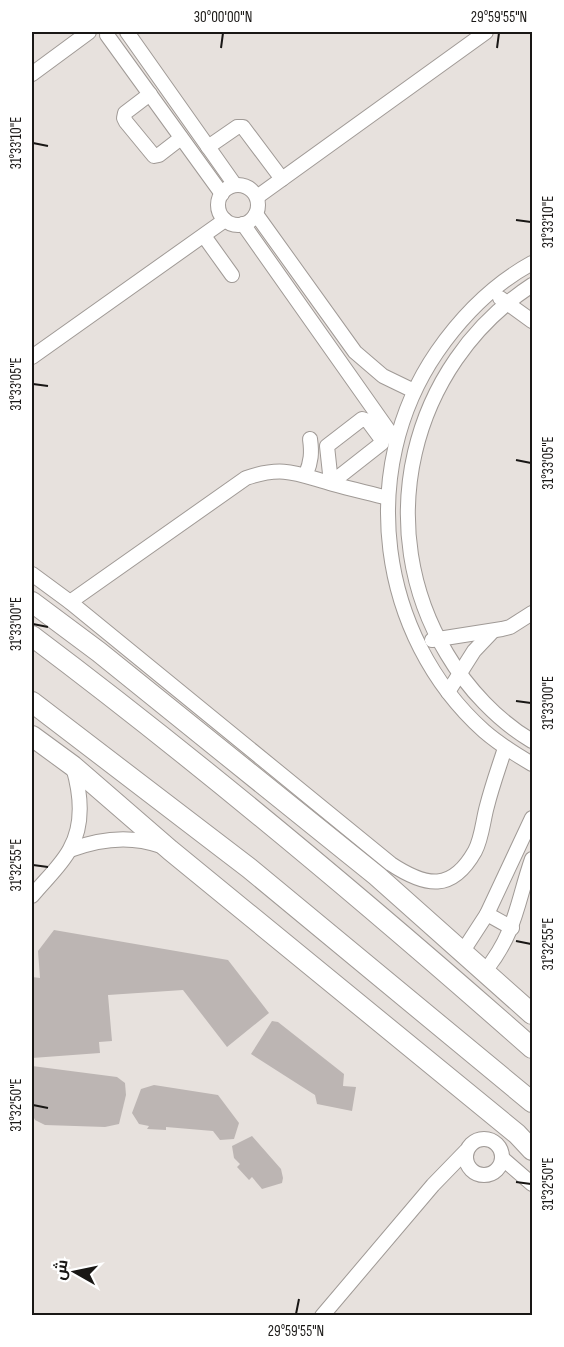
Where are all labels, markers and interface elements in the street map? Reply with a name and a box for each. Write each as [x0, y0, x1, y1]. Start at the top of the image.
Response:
text: 30°00'00"N [194, 8, 252, 27]
text: 29°59'55"N [471, 8, 527, 27]
text: 31°33'10"E [7, 117, 26, 169]
text: 31°33'10"E [539, 196, 558, 248]
text: 31°33'05"E [7, 357, 26, 411]
text: 31°33'05"E [539, 436, 558, 490]
text: 31°33'00"E [7, 597, 26, 651]
text: 31°33'00"E [539, 676, 558, 730]
text: 31°32'55"E [7, 839, 26, 891]
text: 31°32'55"E [539, 918, 558, 970]
text: 31°32'50"E [7, 1078, 26, 1132]
text: 31°32'50"E [539, 1157, 558, 1211]
north arrow [45, 1242, 105, 1302]
text: ش [51, 1258, 73, 1282]
text: 29°59'55"N [268, 1322, 324, 1341]

